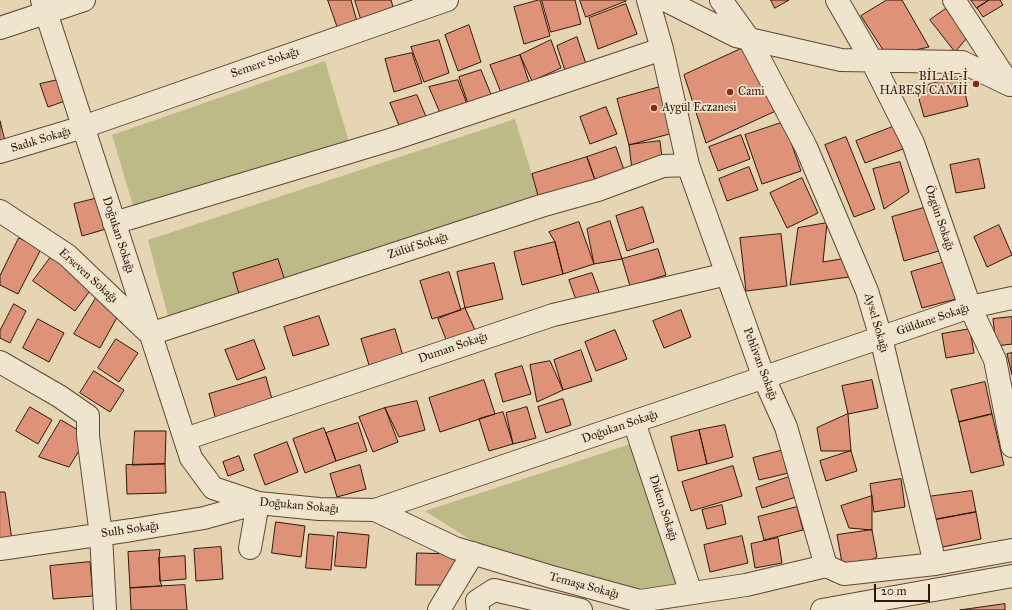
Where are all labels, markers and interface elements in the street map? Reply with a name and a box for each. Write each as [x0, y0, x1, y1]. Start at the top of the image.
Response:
street label: Semere Sokağı [229, 45, 301, 81]
place label: BİLAL-İ HABEŞİ CAMİİ [880, 70, 968, 98]
marker: BİLAL-İ HABEŞİ CAMİİ [971, 79, 981, 89]
place label: Cami [738, 85, 765, 99]
marker: Cami [725, 87, 735, 97]
place label: Aygül Eczanesi [662, 101, 737, 115]
marker: Aygül Eczanesi [649, 103, 659, 113]
street label: Sadık Sokağı [9, 124, 73, 156]
street label: Özgün Sokağı [921, 183, 957, 253]
street label: Doğukan Sokağı [99, 195, 137, 275]
street label: Zülüf Sokağı [386, 229, 450, 263]
street label: Erseven Sokağı [55, 246, 121, 306]
street label: Aysel Sokağı [861, 292, 891, 354]
street label: Güldane Sokağı [895, 301, 971, 339]
street label: Pehlivan Sokağı [739, 325, 781, 403]
street label: Duman Sokağı [416, 329, 490, 367]
street label: Doğukan Sokağı [580, 407, 660, 447]
street label: Didem Sokağı [646, 473, 680, 543]
street label: Doğukan Sokağı [259, 495, 339, 517]
street label: Sulh Sokağı [100, 519, 160, 541]
street label: Temaşa Sokağı [547, 570, 621, 602]
scale bar [876, 576, 932, 602]
text: 20 m [881, 584, 907, 598]

